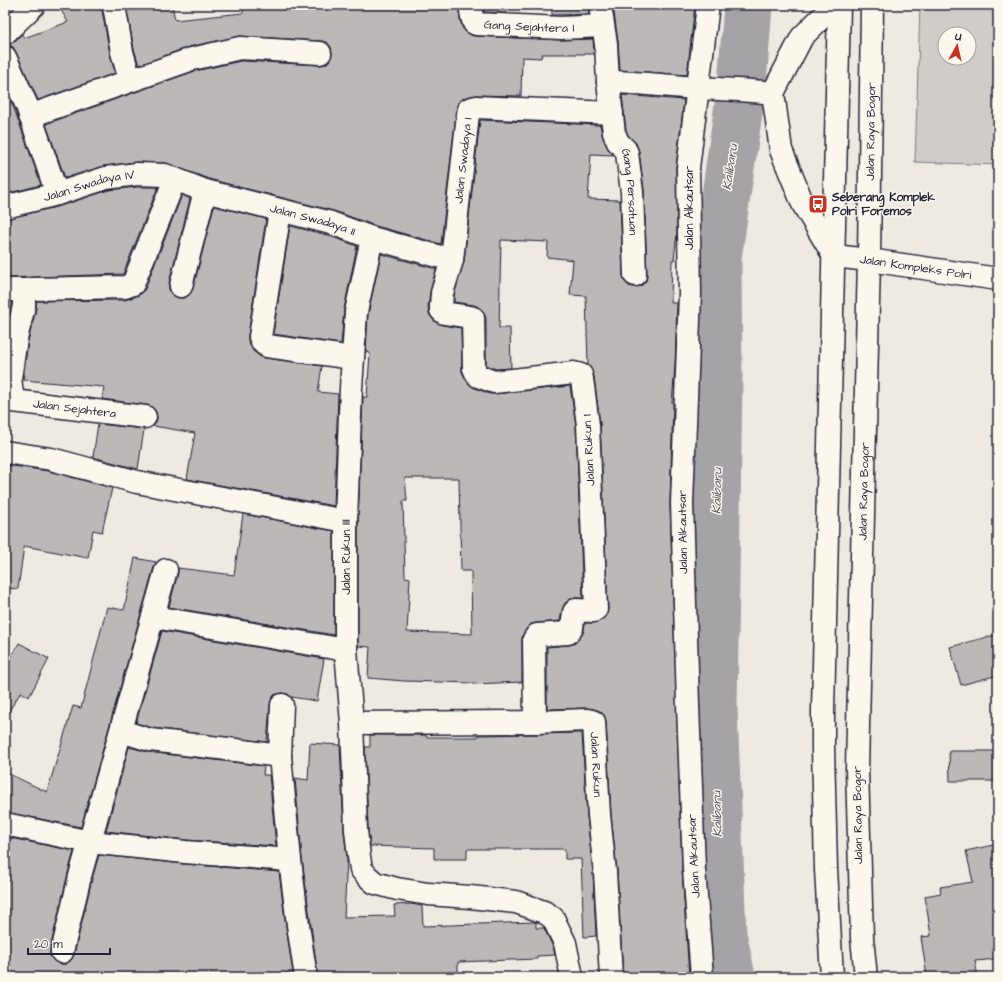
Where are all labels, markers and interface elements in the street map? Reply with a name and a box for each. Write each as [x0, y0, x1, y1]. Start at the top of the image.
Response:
street label: Gang Sejahtera I [484, 16, 575, 37]
north arrow [937, 26, 977, 66]
text: U [953, 29, 962, 44]
street label: Jalan Raya Bogor [861, 82, 880, 181]
street label: Jalan Swadaya I [450, 116, 476, 204]
water label: Kalibaru [718, 141, 742, 191]
street label: Gang Persatuan [617, 145, 642, 236]
street label: Jalan Swadaya IV [42, 166, 136, 206]
street label: Jalan Alkautsar [681, 166, 698, 250]
place label: Seberang Komplek Polri Foremos [831, 189, 936, 220]
bus stop icon: Seberang Komplek Polri Foremos [807, 193, 829, 215]
street label: Jalan Swadaya II [268, 199, 358, 240]
street label: Jalan Kompleks Polri [859, 250, 973, 283]
street label: Jalan Sejahtera [32, 395, 117, 422]
street label: Jalan Rukun I [579, 413, 599, 486]
street label: Jalan Raya Bogor [854, 442, 874, 541]
water label: Kalibaru [708, 466, 726, 514]
street label: Jalan Alkautsar [674, 489, 692, 574]
street label: Jalan Rukun III [338, 519, 355, 595]
street label: Jalan Rukun [586, 731, 607, 798]
street label: Jalan Raya Bogor [849, 765, 868, 864]
water label: Kalibaru [707, 789, 727, 837]
street label: Jalan Alkautsar [683, 813, 705, 898]
scale bar [28, 930, 110, 956]
text: 20 m [34, 936, 63, 953]

